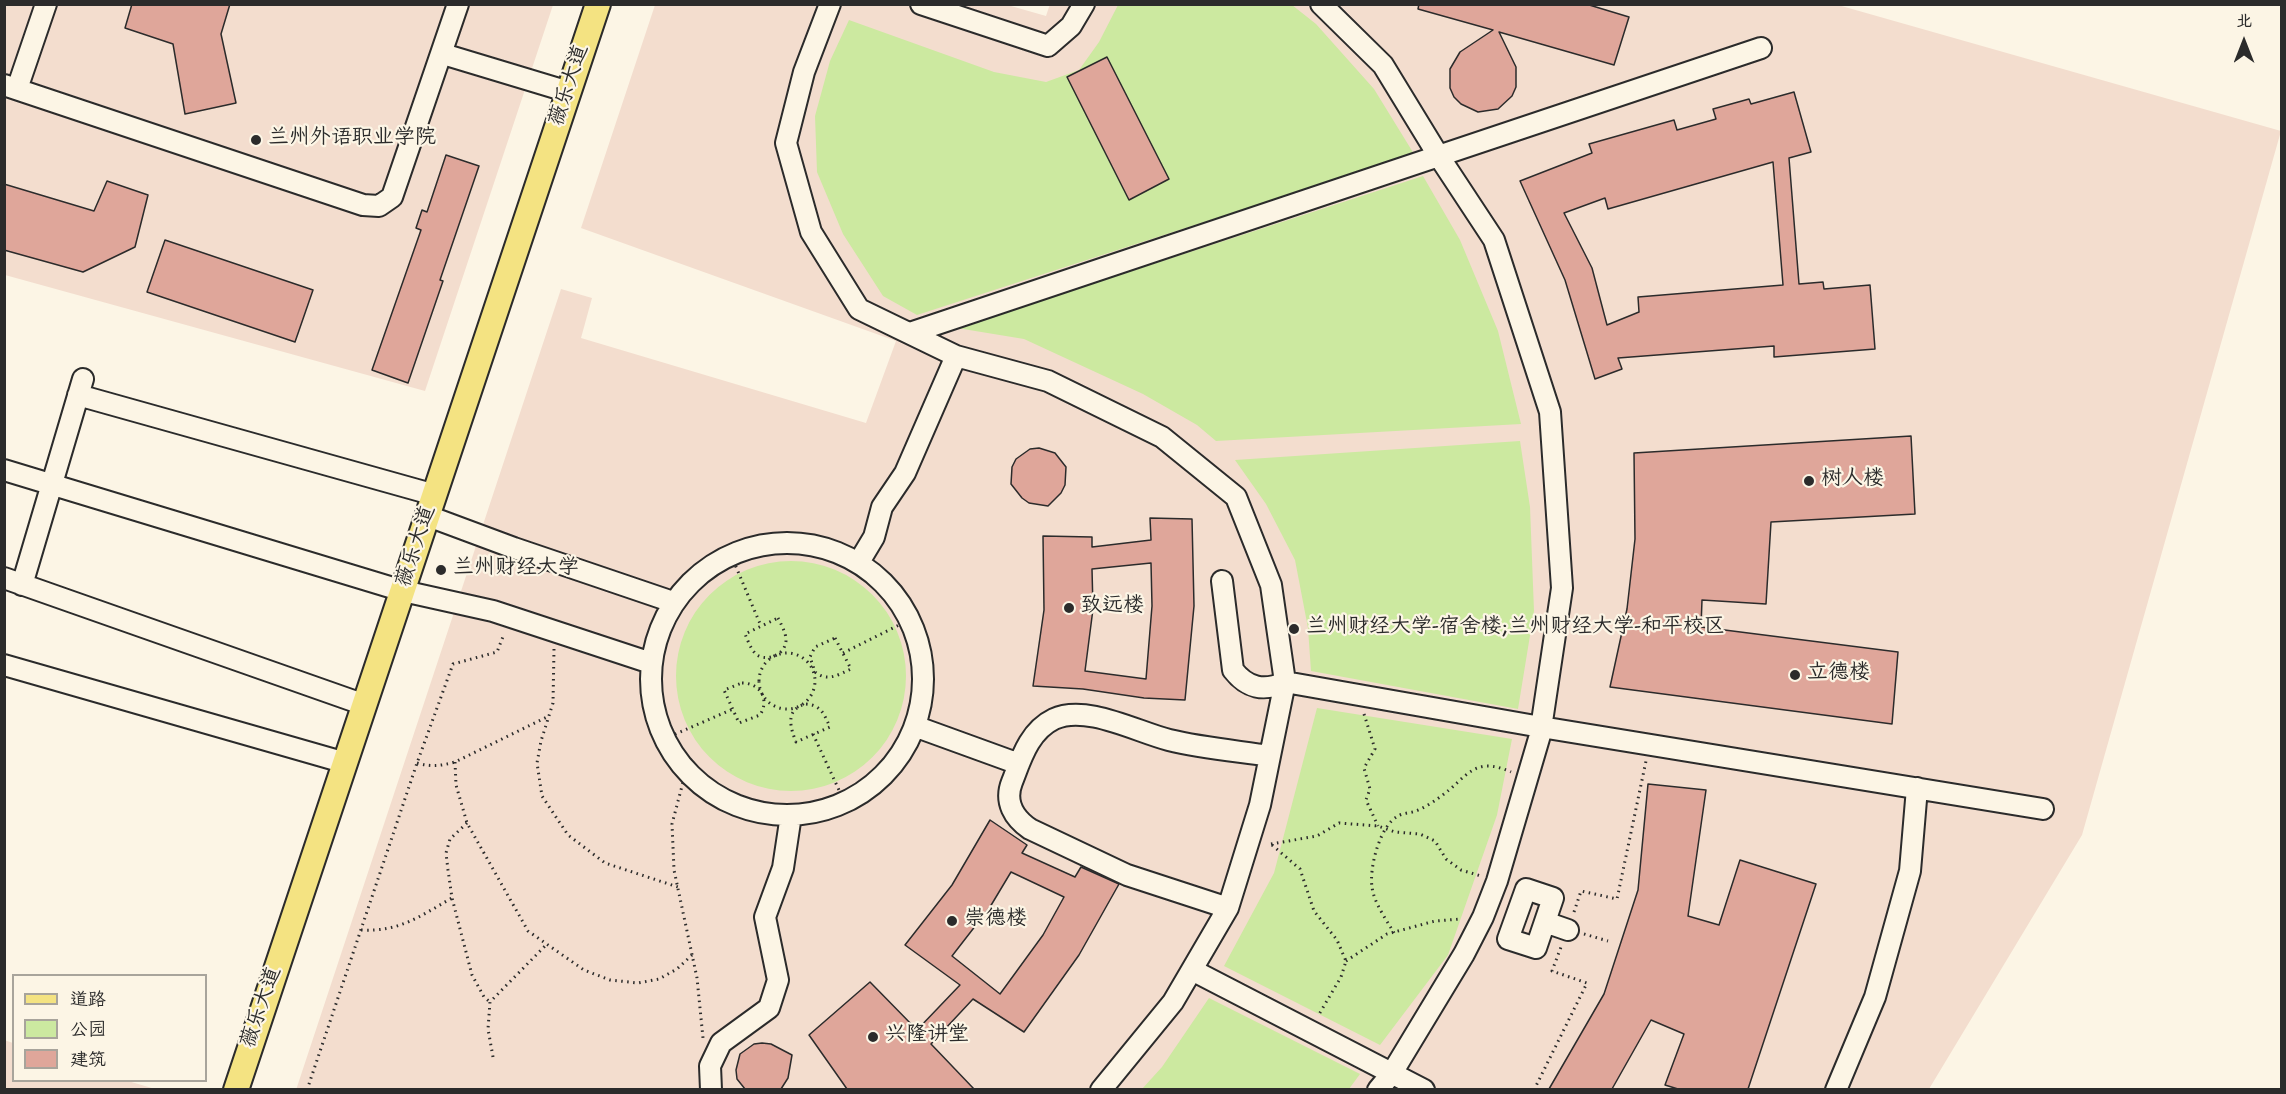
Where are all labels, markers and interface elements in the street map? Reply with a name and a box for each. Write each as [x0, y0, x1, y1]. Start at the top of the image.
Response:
north arrow [2214, 12, 2274, 72]
text: 北 [2236, 14, 2252, 33]
street label: 薇乐大道 [546, 42, 596, 130]
place label: 兰州外语职业学院 [268, 127, 436, 153]
marker: 兰州外语职业学院 [249, 133, 263, 147]
place label: 树人楼 [1821, 468, 1884, 494]
marker: 树人楼 [1802, 474, 1816, 488]
street label: 薇乐大道 [393, 503, 443, 591]
place label: 兰州财经大学 [453, 557, 579, 583]
marker: 兰州财经大学 [434, 563, 448, 577]
place label: 致远楼 [1081, 595, 1144, 621]
marker: 致远楼 [1062, 601, 1076, 615]
place label: 兰州财经大学-宿舍楼;兰州财经大学-和平校区 [1306, 616, 1725, 642]
marker: 兰州财经大学-宿舍楼;兰州财经大学-和平校区 [1287, 622, 1301, 636]
place label: 立德楼 [1807, 662, 1870, 688]
marker: 立德楼 [1788, 668, 1802, 682]
place label: 崇德楼 [964, 908, 1027, 934]
marker: 崇德楼 [945, 914, 959, 928]
street label: 薇乐大道 [237, 964, 289, 1052]
legend [12, 974, 207, 1082]
text: 道路 [70, 991, 106, 1012]
text: 公园 [70, 1021, 106, 1042]
place label: 兴隆讲堂 [885, 1024, 969, 1050]
marker: 兴隆讲堂 [866, 1030, 880, 1044]
text: 建筑 [70, 1051, 106, 1072]

